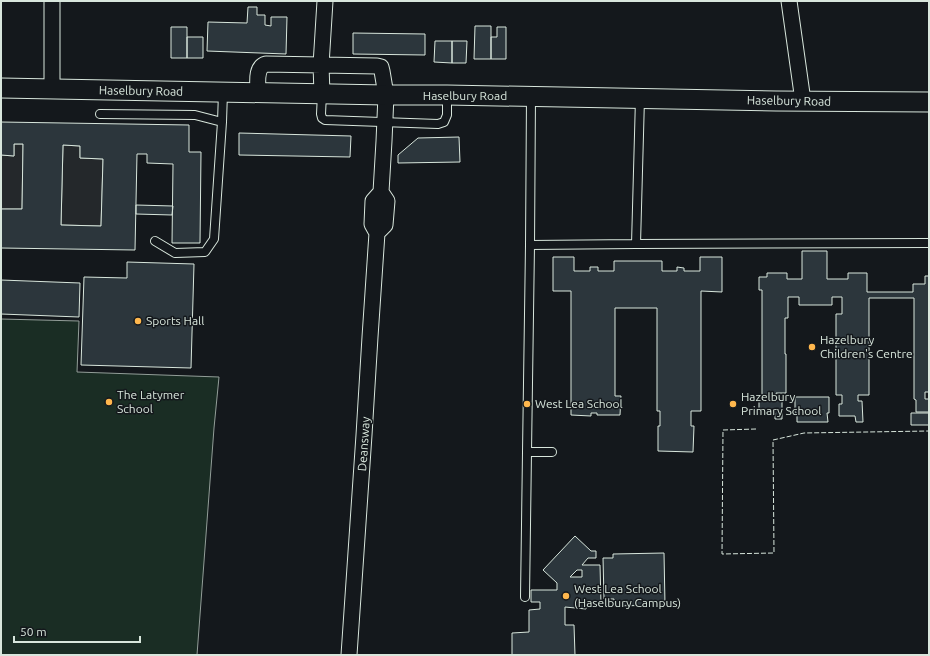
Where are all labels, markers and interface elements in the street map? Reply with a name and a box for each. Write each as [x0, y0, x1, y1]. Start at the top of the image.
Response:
street label: Haselbury Road [99, 83, 183, 98]
street label: Haselbury Road [423, 89, 507, 102]
street label: Haselbury Road [747, 93, 831, 108]
place label: Sports Hall [146, 314, 204, 327]
marker: Sports Hall [133, 316, 143, 326]
place label: Hazelbury Children's Centre [820, 333, 913, 360]
marker: Hazelbury Children's Centre [807, 342, 817, 352]
place label: The Latymer School [117, 388, 185, 415]
place label: Hazelbury Primary School [741, 390, 821, 417]
marker: The Latymer School [104, 397, 114, 407]
place label: West Lea School [535, 397, 623, 410]
marker: West Lea School [522, 399, 532, 409]
marker: Hazelbury Primary School [728, 399, 738, 409]
street label: Deansway [355, 416, 372, 472]
place label: West Lea School (Haselbury Campus) [574, 582, 681, 610]
marker: West Lea School (Haselbury Campus) [561, 591, 571, 601]
scale bar [14, 618, 140, 644]
text: 50 m [20, 625, 47, 638]

